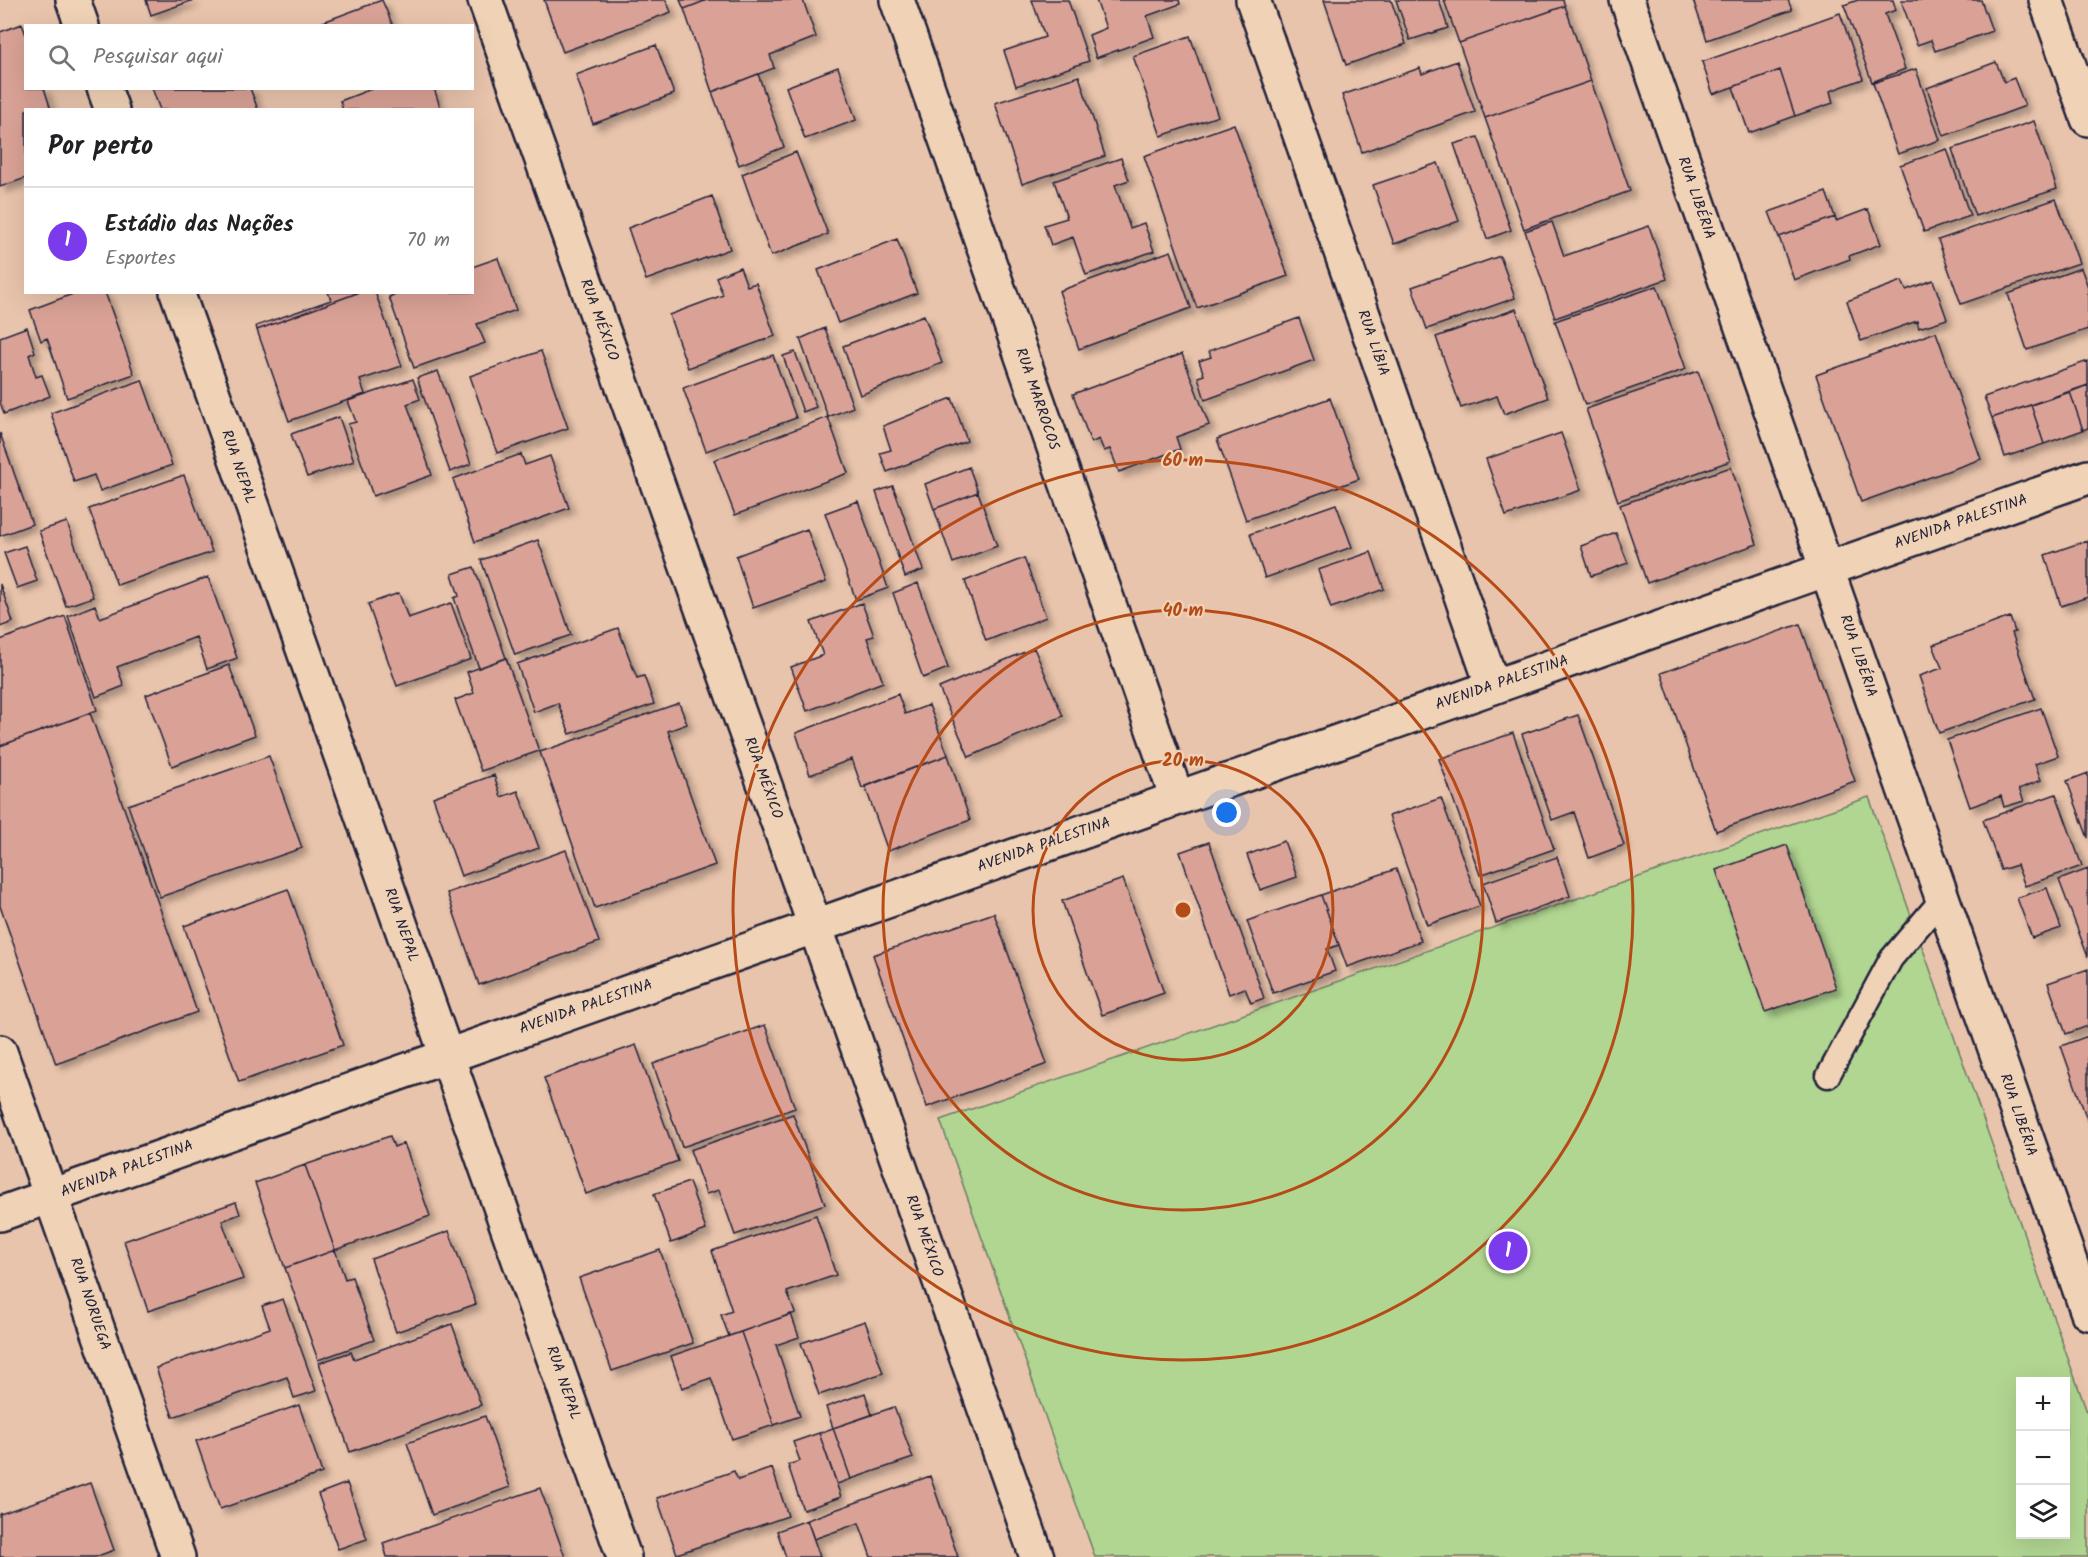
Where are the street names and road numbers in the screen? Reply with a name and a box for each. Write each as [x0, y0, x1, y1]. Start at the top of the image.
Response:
street label: RUA LIBÉRIA [1671, 153, 1721, 243]
street label: RUA MÉXICO [573, 276, 625, 364]
street label: RUA LÍBIA [1350, 306, 1396, 380]
street label: RUA MARROCOS [1008, 345, 1066, 453]
street label: RUA NEPAL [214, 427, 262, 507]
street label: AVENIDA PALESTINA [1891, 488, 2031, 556]
street label: RUA LIBÉRIA [1833, 611, 1883, 701]
street label: AVENIDA PALESTINA [1432, 649, 1572, 717]
street label: RUA MÉXICO [737, 734, 789, 822]
street label: AVENIDA PALESTINA [974, 811, 1114, 879]
street label: RUA NEPAL [377, 885, 425, 965]
street label: AVENIDA PALESTINA [516, 973, 656, 1041]
street label: RUA LIBÉRIA [1993, 1070, 2043, 1160]
street label: AVENIDA PALESTINA [57, 1134, 197, 1204]
street label: RUA MÉXICO [899, 1192, 949, 1280]
street label: RUA NORUEGA [63, 1254, 117, 1354]
street label: RUA NEPAL [539, 1343, 587, 1423]

